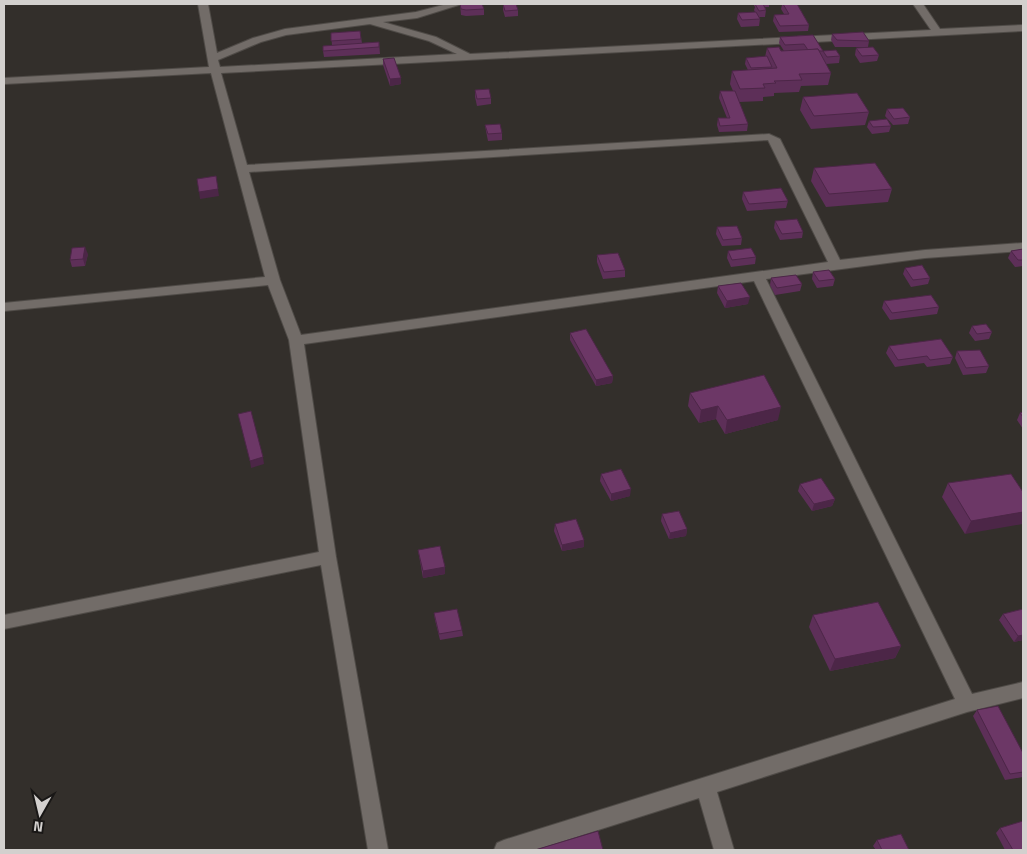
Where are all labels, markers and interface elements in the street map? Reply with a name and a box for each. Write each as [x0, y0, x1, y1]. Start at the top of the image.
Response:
north arrow [15, 789, 65, 839]
text: N [32, 816, 44, 838]

